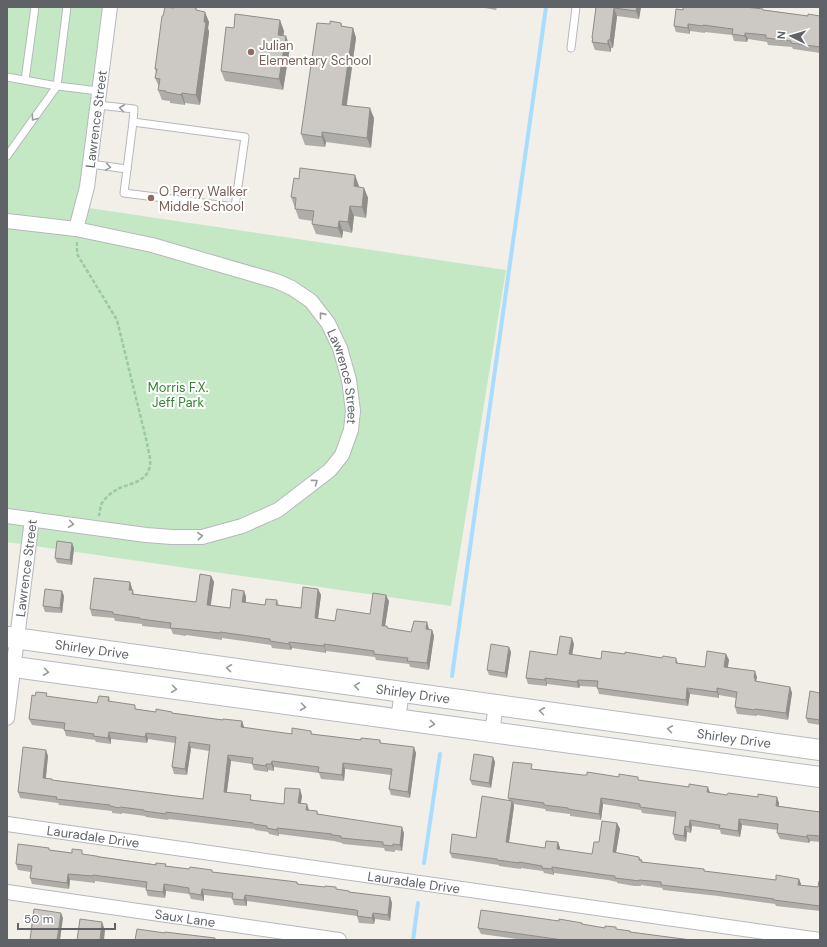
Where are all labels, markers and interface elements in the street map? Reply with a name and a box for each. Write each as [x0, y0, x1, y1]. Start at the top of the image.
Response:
north arrow [771, 16, 811, 56]
text: N [774, 31, 788, 40]
place label: Julian Elementary School [259, 37, 372, 69]
marker: Julian Elementary School [246, 47, 256, 57]
street label: Lawrence Street [81, 69, 110, 169]
one-way arrow [119, 104, 125, 113]
one-way arrow [32, 113, 39, 120]
one-way arrow [105, 162, 111, 170]
place label: O Perry Walker Middle School [159, 183, 248, 215]
marker: O Perry Walker Middle School [146, 193, 156, 203]
one-way arrow [319, 312, 326, 320]
street label: Lawrence Street [323, 326, 362, 425]
park label: Morris F.X. Jeff Park [148, 379, 209, 411]
one-way arrow [311, 479, 318, 486]
street label: Lawrence Street [11, 518, 40, 618]
one-way arrow [68, 519, 74, 528]
one-way arrow [197, 532, 203, 541]
street label: Shirley Drive [54, 635, 130, 662]
one-way arrow [226, 664, 232, 673]
one-way arrow [43, 667, 49, 676]
street label: Shirley Drive [375, 680, 451, 707]
one-way arrow [354, 682, 361, 691]
one-way arrow [171, 684, 178, 693]
one-way arrow [300, 702, 306, 711]
one-way arrow [539, 707, 545, 716]
one-way arrow [429, 719, 435, 728]
one-way arrow [667, 725, 674, 734]
street label: Shirley Drive [696, 725, 772, 752]
street label: Lauradale Drive [46, 821, 140, 851]
street label: Lauradale Drive [367, 867, 461, 897]
scale bar [18, 905, 115, 931]
street label: Saux Lane [154, 905, 216, 931]
text: 50 m [24, 911, 53, 927]

